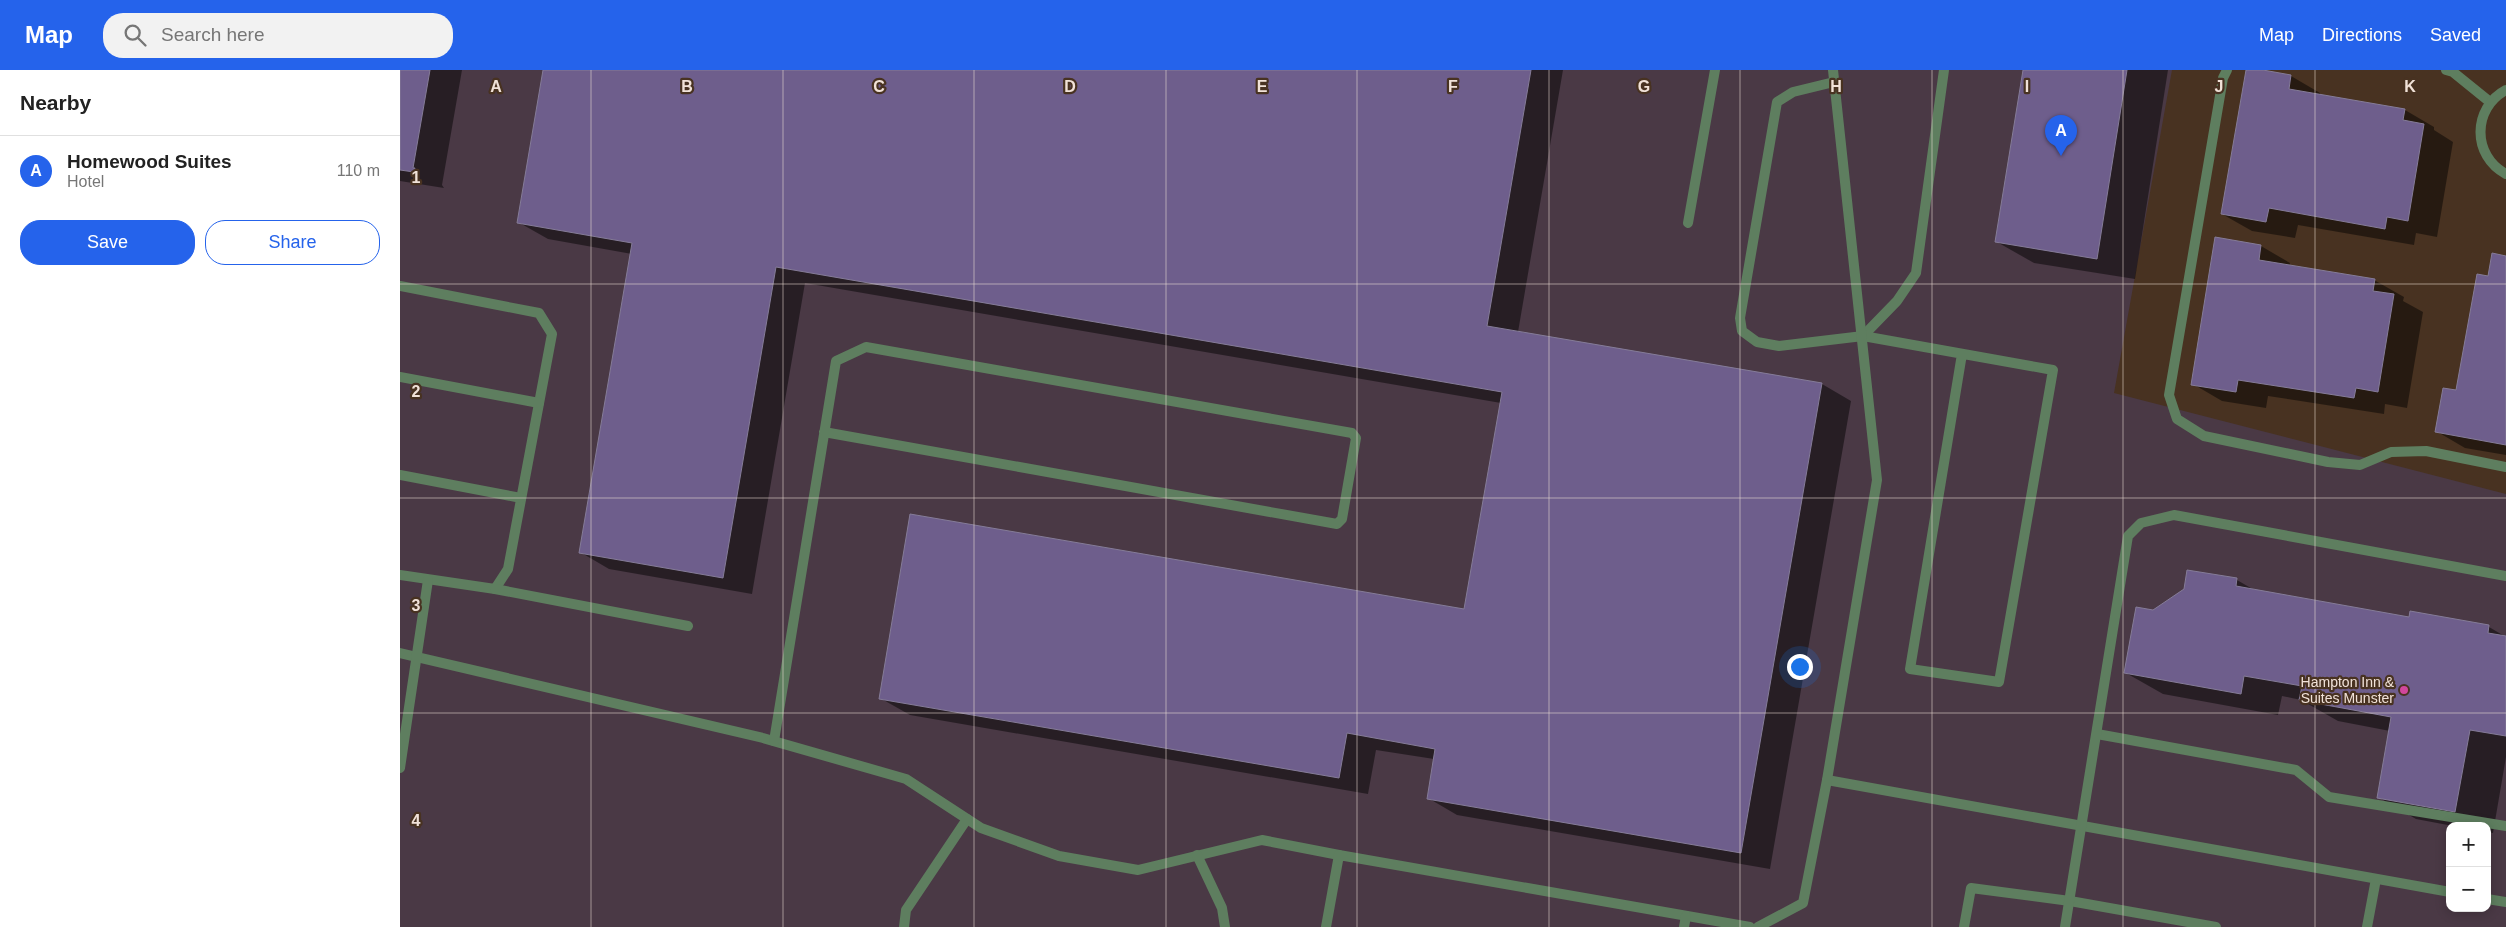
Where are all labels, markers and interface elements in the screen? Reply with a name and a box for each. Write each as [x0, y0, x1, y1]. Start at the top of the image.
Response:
search box [103, 13, 453, 58]
text: Map [25, 21, 73, 48]
icon: search [121, 21, 149, 49]
text: Search here [161, 24, 265, 45]
text: Map [2259, 25, 2294, 45]
text: Directions [2322, 25, 2402, 45]
text: Saved [2430, 25, 2481, 45]
text: A [490, 78, 502, 95]
text: B [681, 78, 693, 95]
text: C [873, 78, 885, 95]
text: D [1064, 78, 1076, 95]
text: E [1257, 78, 1268, 95]
text: F [1448, 78, 1458, 95]
text: G [1638, 78, 1650, 95]
text: H [1830, 78, 1842, 95]
text: I [2025, 78, 2029, 95]
text: J [2215, 78, 2223, 95]
text: K [2404, 78, 2416, 95]
text: Nearby [20, 91, 91, 114]
pin: A [2045, 115, 2077, 156]
text: Homewood Suites [67, 151, 232, 172]
text: A [30, 162, 42, 179]
text: 110 m [337, 162, 380, 179]
text: 1 [412, 169, 421, 186]
text: Hotel [67, 173, 104, 190]
button: Save [20, 220, 195, 265]
button: Share [205, 220, 380, 265]
text: 2 [412, 383, 421, 400]
text: 3 [412, 597, 421, 614]
your location [1787, 654, 1813, 680]
place label: Hampton Inn & Suites Munster [2301, 674, 2395, 706]
marker: Hampton Inn & Suites Munster [2398, 684, 2410, 696]
text: 4 [412, 812, 421, 829]
map controls [2446, 822, 2491, 912]
button: + [2446, 822, 2491, 867]
button: − [2446, 867, 2491, 912]

